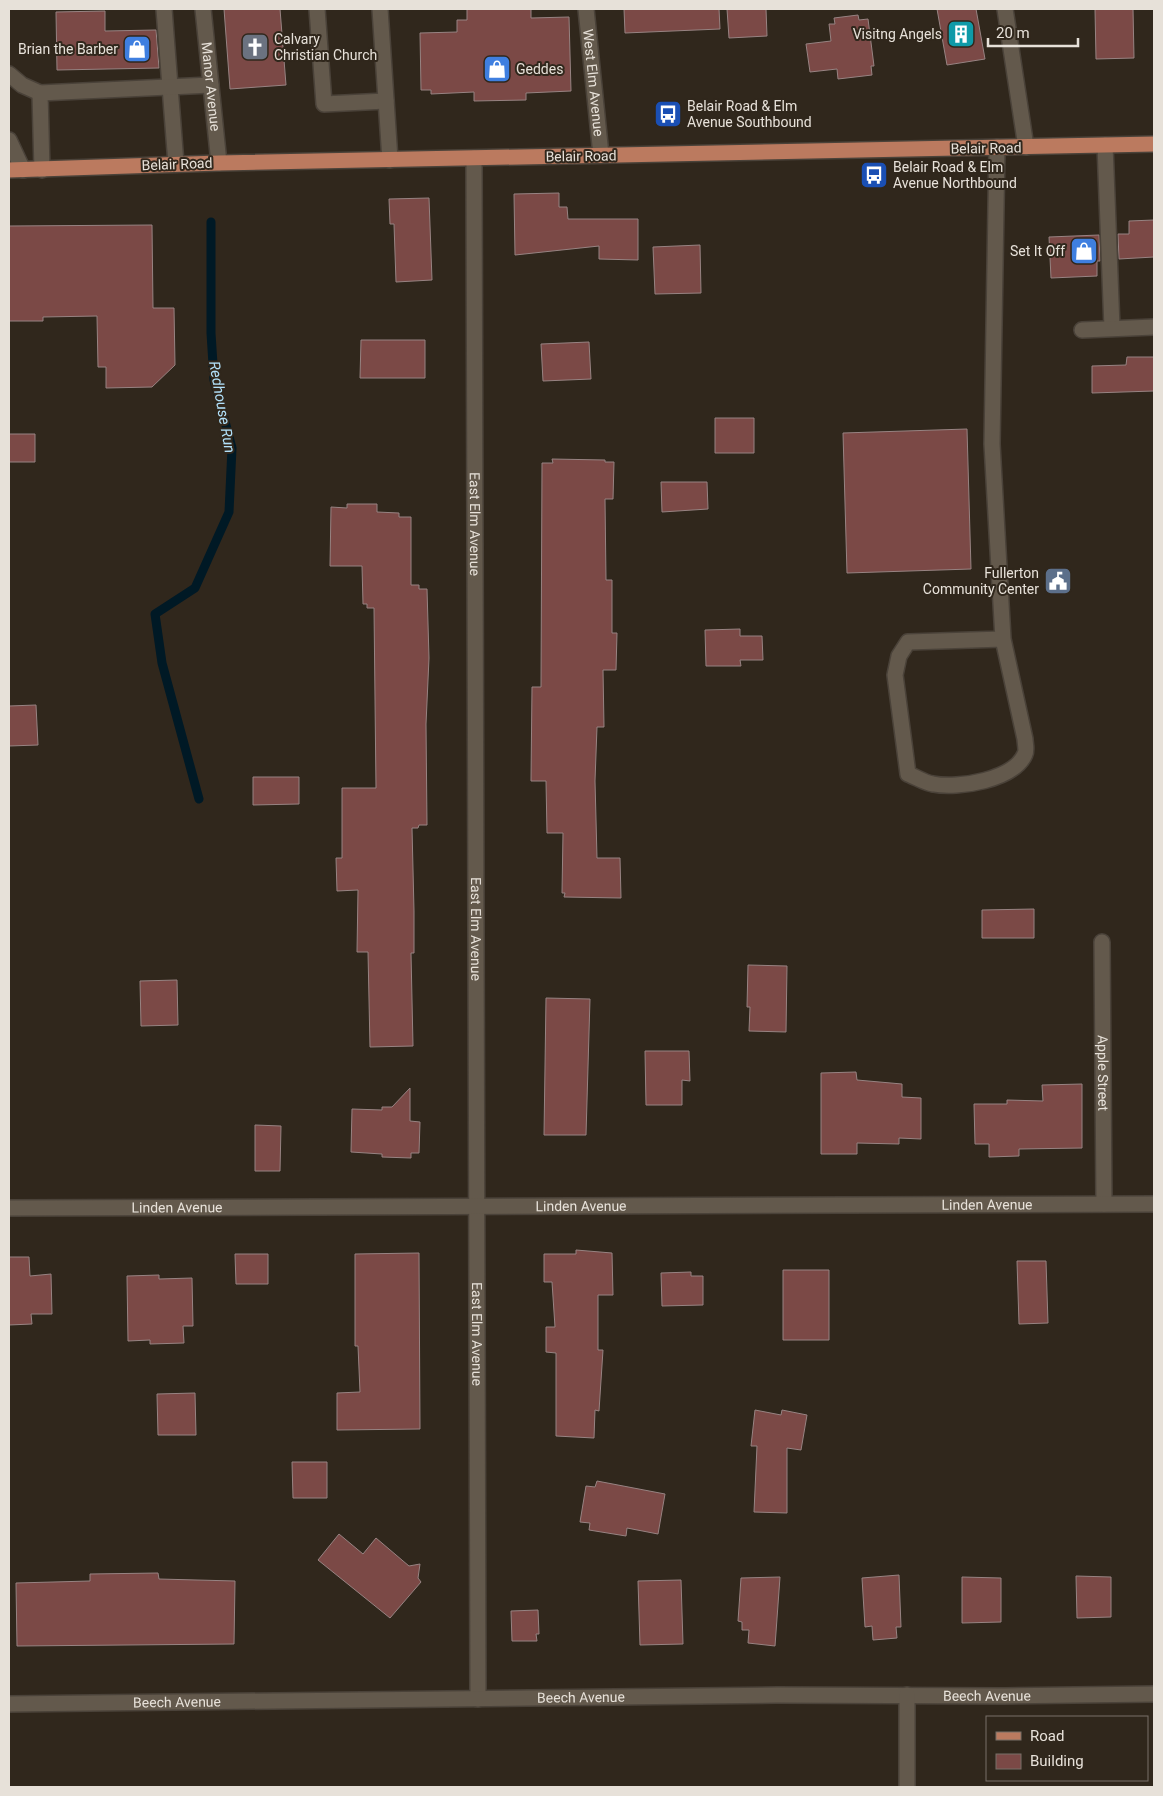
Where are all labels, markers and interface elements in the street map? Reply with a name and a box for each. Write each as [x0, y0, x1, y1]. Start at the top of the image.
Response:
scale bar [988, 15, 1078, 47]
building icon: Visitng Angels [946, 19, 976, 49]
text: 20 m [996, 24, 1030, 42]
place label: Visitng Angels [853, 26, 942, 42]
street label: West Elm Avenue [580, 28, 607, 137]
place label: Calvary Christian Church [274, 31, 377, 63]
church icon: Calvary Christian Church [240, 32, 270, 62]
shop icon: Brian the Barber [122, 34, 152, 64]
place label: Brian the Barber [18, 41, 118, 57]
street label: Manor Avenue [198, 41, 224, 132]
shop icon: Geddes [482, 54, 512, 84]
place label: Geddes [516, 61, 563, 77]
place label: Belair Road & Elm Avenue Southbound [687, 98, 812, 130]
bus stop icon: Belair Road & Elm Avenue Southbound [653, 99, 683, 129]
street label: Belair Road [950, 139, 1022, 157]
street label: Belair Road [545, 147, 617, 165]
street label: Belair Road [141, 155, 213, 173]
place label: Belair Road & Elm Avenue Northbound [893, 159, 1017, 191]
bus stop icon: Belair Road & Elm Avenue Northbound [859, 160, 889, 190]
shop icon: Set It Off [1069, 236, 1099, 266]
place label: Set It Off [1010, 243, 1065, 259]
water label: Redhouse Run [205, 360, 239, 454]
street label: East Elm Avenue [467, 472, 483, 576]
place label: Fullerton Community Center [923, 565, 1039, 597]
public building icon: Fullerton Community Center [1043, 566, 1073, 596]
street label: East Elm Avenue [468, 877, 484, 981]
street label: Apple Street [1095, 1035, 1111, 1112]
street label: Linden Avenue [941, 1196, 1033, 1213]
street label: Linden Avenue [535, 1198, 627, 1214]
street label: Linden Avenue [131, 1199, 223, 1216]
street label: East Elm Avenue [469, 1282, 485, 1386]
street label: Beech Avenue [943, 1688, 1031, 1704]
street label: Beech Avenue [537, 1689, 625, 1706]
street label: Beech Avenue [133, 1694, 221, 1711]
legend [986, 1716, 1148, 1781]
text: Road [1030, 1727, 1064, 1745]
text: Building [1030, 1752, 1084, 1770]

